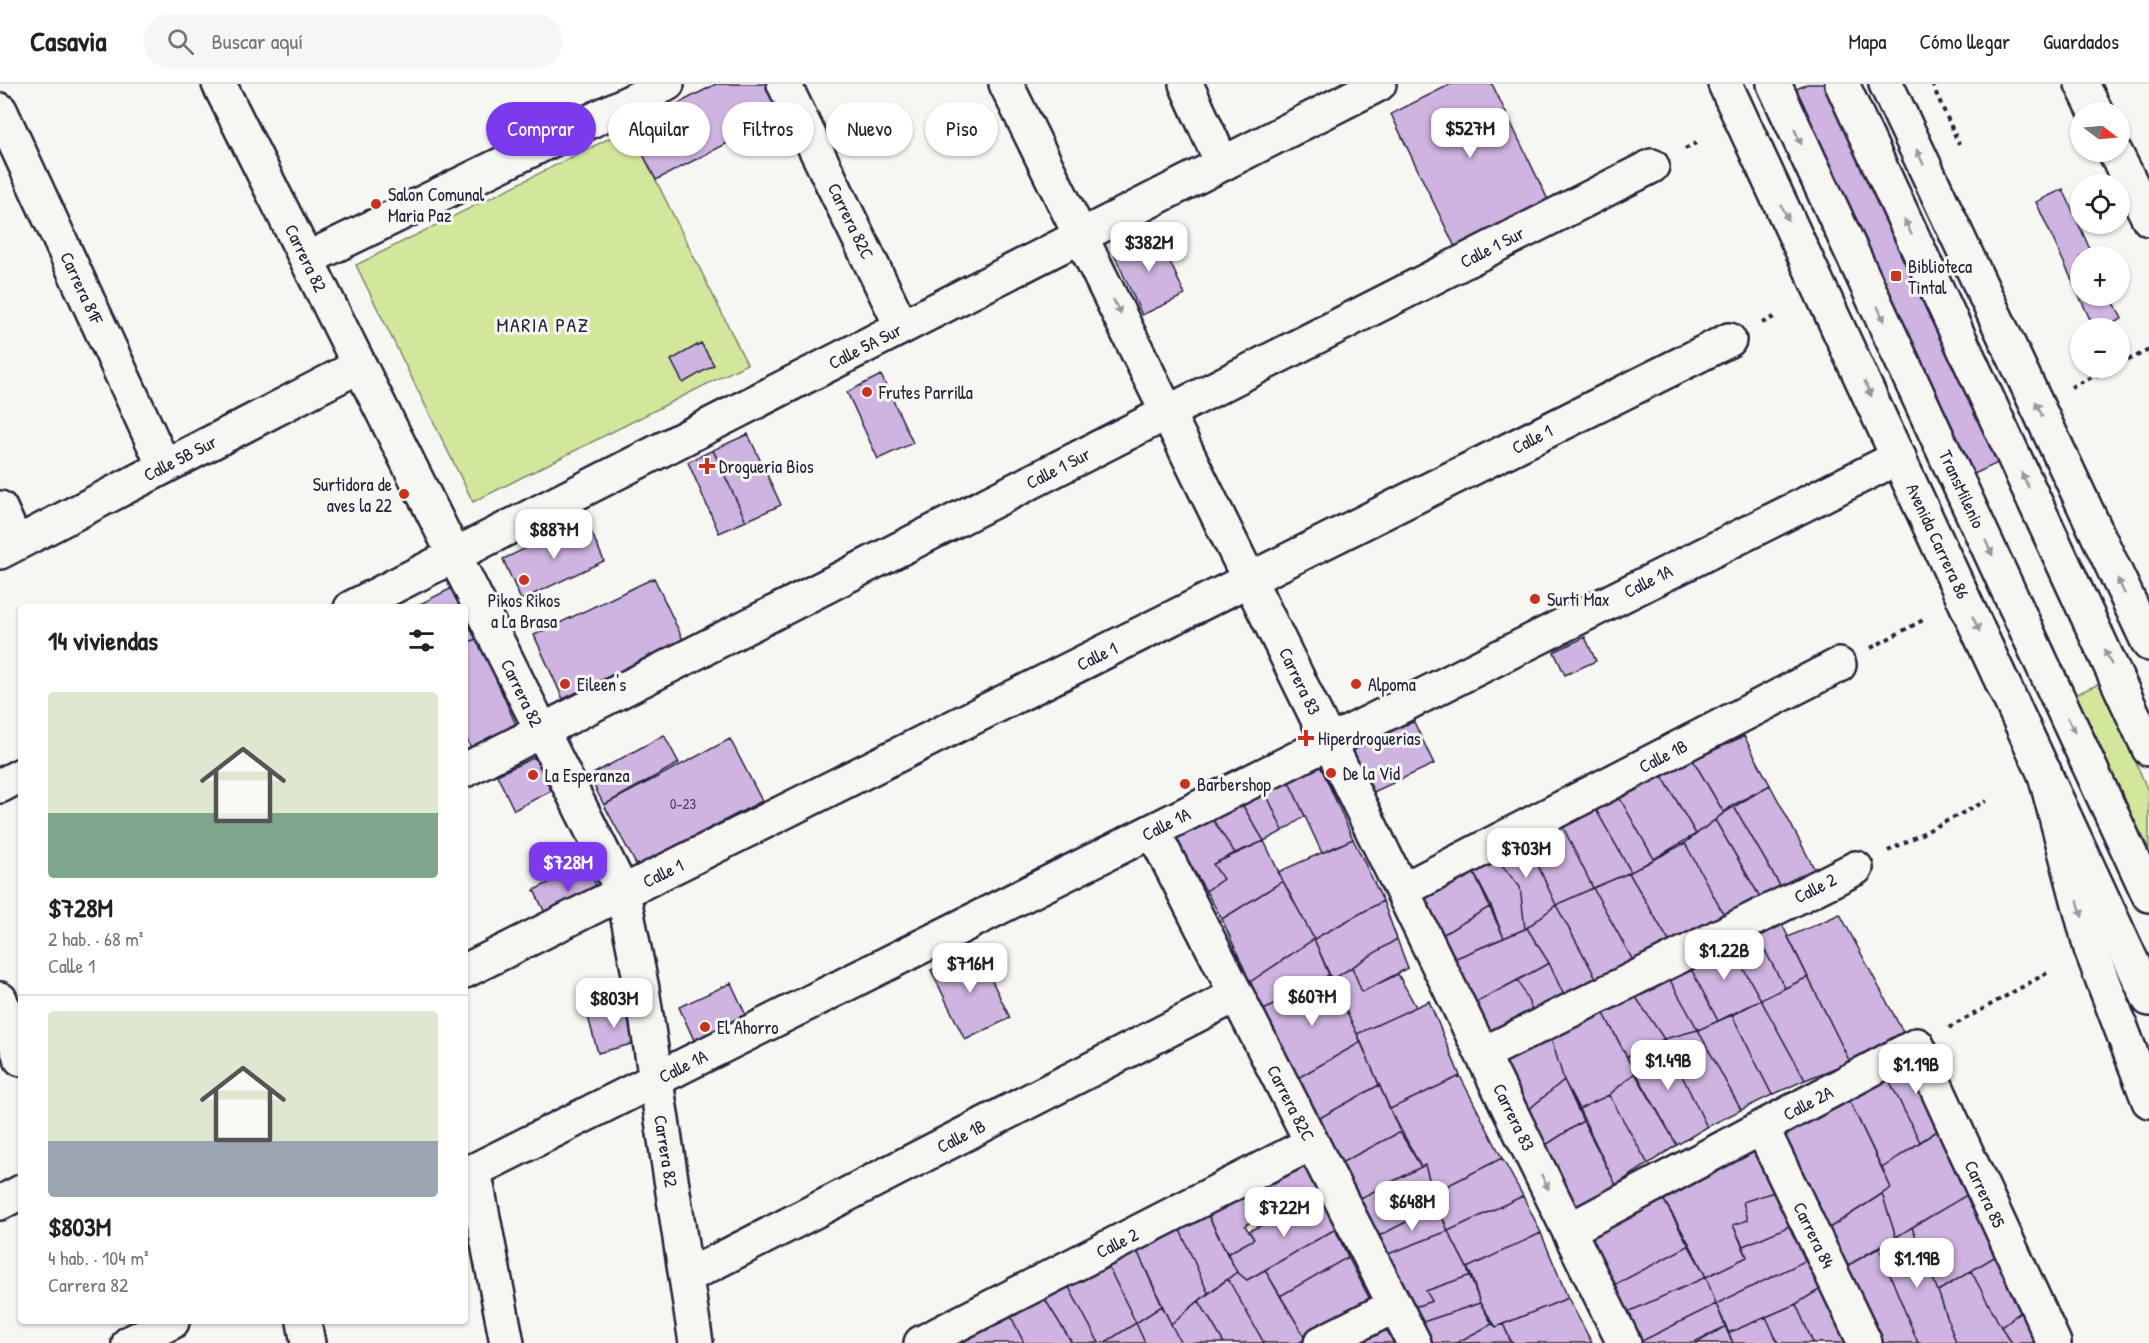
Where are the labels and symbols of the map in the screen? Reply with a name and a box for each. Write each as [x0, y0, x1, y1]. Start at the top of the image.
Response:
north arrow [2070, 102, 2130, 162]
pin: $527M [1428, 108, 1512, 159]
one-way arrow [1794, 129, 1803, 146]
one-way arrow [1916, 148, 1925, 165]
street label: Carrera 82C [822, 179, 880, 264]
place label: Salon Comunal Maria Paz [388, 182, 484, 228]
marker: Salon Comunal Maria Paz [369, 197, 383, 211]
one-way arrow [1781, 204, 1790, 221]
one-way arrow [1904, 219, 1913, 236]
street label: Carrera 82 [279, 220, 333, 296]
street label: Calle 1 Sur [1456, 220, 1528, 274]
pin: $382M [1107, 222, 1191, 273]
street label: Carrera 81F [54, 248, 110, 329]
place label: Biblioteca Tintal [1908, 254, 1972, 300]
marker: Biblioteca Tintal [1889, 269, 1903, 283]
one-way arrow [1112, 298, 1121, 315]
one-way arrow [1876, 305, 1885, 322]
district label: MARIA PAZ [497, 311, 589, 338]
street label: Calle 5A Sur [824, 317, 906, 375]
place label: Frutes Parrilla [878, 380, 973, 405]
one-way arrow [1863, 381, 1873, 399]
marker: Frutes Parrilla [860, 385, 874, 399]
one-way arrow [2034, 401, 2043, 418]
street label: Calle 1 [1507, 418, 1557, 460]
street label: Calle 5B Sur [139, 429, 221, 487]
street label: Calle 1 Sur [1022, 441, 1094, 495]
street label: TransMilenio [1933, 446, 1991, 532]
place label: Drogueria Bios [719, 454, 814, 479]
marker: Drogueria Bios [700, 459, 714, 473]
place label: Surtidora de aves la 22 [313, 472, 393, 518]
one-way arrow [2021, 472, 2030, 489]
street label: Avenida Carrera 86 [1900, 479, 1976, 603]
marker: Surtidora de aves la 22 [397, 487, 411, 501]
pin: $887M [512, 509, 596, 560]
one-way arrow [1985, 539, 1994, 556]
street label: Calle 1A [1619, 558, 1677, 604]
marker: Pikos Rikos a La Brasa [517, 573, 531, 587]
one-way arrow [2117, 577, 2126, 594]
place label: Surti Max [1547, 587, 1610, 612]
place label: Pikos Rikos a La Brasa [488, 588, 560, 634]
marker: Surti Max [1528, 592, 1542, 606]
one-way arrow [1971, 615, 1981, 633]
street label: Calle 1 [1072, 635, 1122, 677]
street label: Carrera 83 [1273, 643, 1327, 719]
one-way arrow [2103, 648, 2112, 666]
street label: Carrera 82 [495, 655, 549, 731]
place label: Eileen's [577, 672, 626, 697]
place label: Alpoma [1368, 672, 1416, 697]
marker: Eileen's [558, 677, 572, 691]
marker: Alpoma [1349, 677, 1363, 691]
one-way arrow [2066, 716, 2076, 734]
place label: Hiperdroguerias [1318, 726, 1421, 751]
marker: Hiperdroguerias [1299, 731, 1313, 745]
street label: Calle 1B [1634, 733, 1692, 779]
place label: De la Vid [1343, 761, 1400, 786]
place label: La Esperanza [545, 763, 630, 788]
marker: De la Vid [1324, 766, 1338, 780]
marker: La Esperanza [526, 768, 540, 782]
place label: Barbershop [1197, 772, 1271, 797]
marker: Barbershop [1178, 777, 1192, 791]
house number: 0-23 [670, 793, 697, 814]
street label: Calle 1A [1137, 801, 1195, 847]
pin: $703M [1484, 828, 1568, 879]
pin: $728M [526, 842, 610, 893]
street label: Calle 1 [638, 852, 688, 894]
street label: Calle 2 [1790, 867, 1841, 909]
one-way arrow [2076, 900, 2086, 918]
pin: $1.22B [1675, 930, 1773, 981]
pin: $716M [928, 943, 1012, 994]
pin: $607M [1270, 976, 1354, 1027]
pin: $803M [572, 978, 656, 1029]
place label: El Ahorro [717, 1015, 779, 1040]
marker: El Ahorro [698, 1020, 712, 1034]
pin: $1.49B [1619, 1040, 1717, 1091]
street label: Calle 1A [654, 1043, 712, 1089]
pin: $1.19B [1867, 1044, 1965, 1095]
street label: Carrera 82C [1261, 1061, 1321, 1145]
street label: Carrera 83 [1487, 1079, 1541, 1155]
street label: Calle 2A [1779, 1079, 1838, 1127]
street label: Carrera 82 [648, 1113, 684, 1189]
street label: Calle 1B [932, 1113, 990, 1159]
street label: Carrera 85 [1959, 1156, 2012, 1232]
one-way arrow [1540, 1173, 1550, 1190]
pin: $648M [1370, 1181, 1454, 1232]
pin: $722M [1242, 1187, 1326, 1238]
street label: Carrera 84 [1787, 1198, 1841, 1272]
street label: Calle 2 [1092, 1222, 1143, 1264]
pin: $1.19B [1868, 1238, 1966, 1289]

